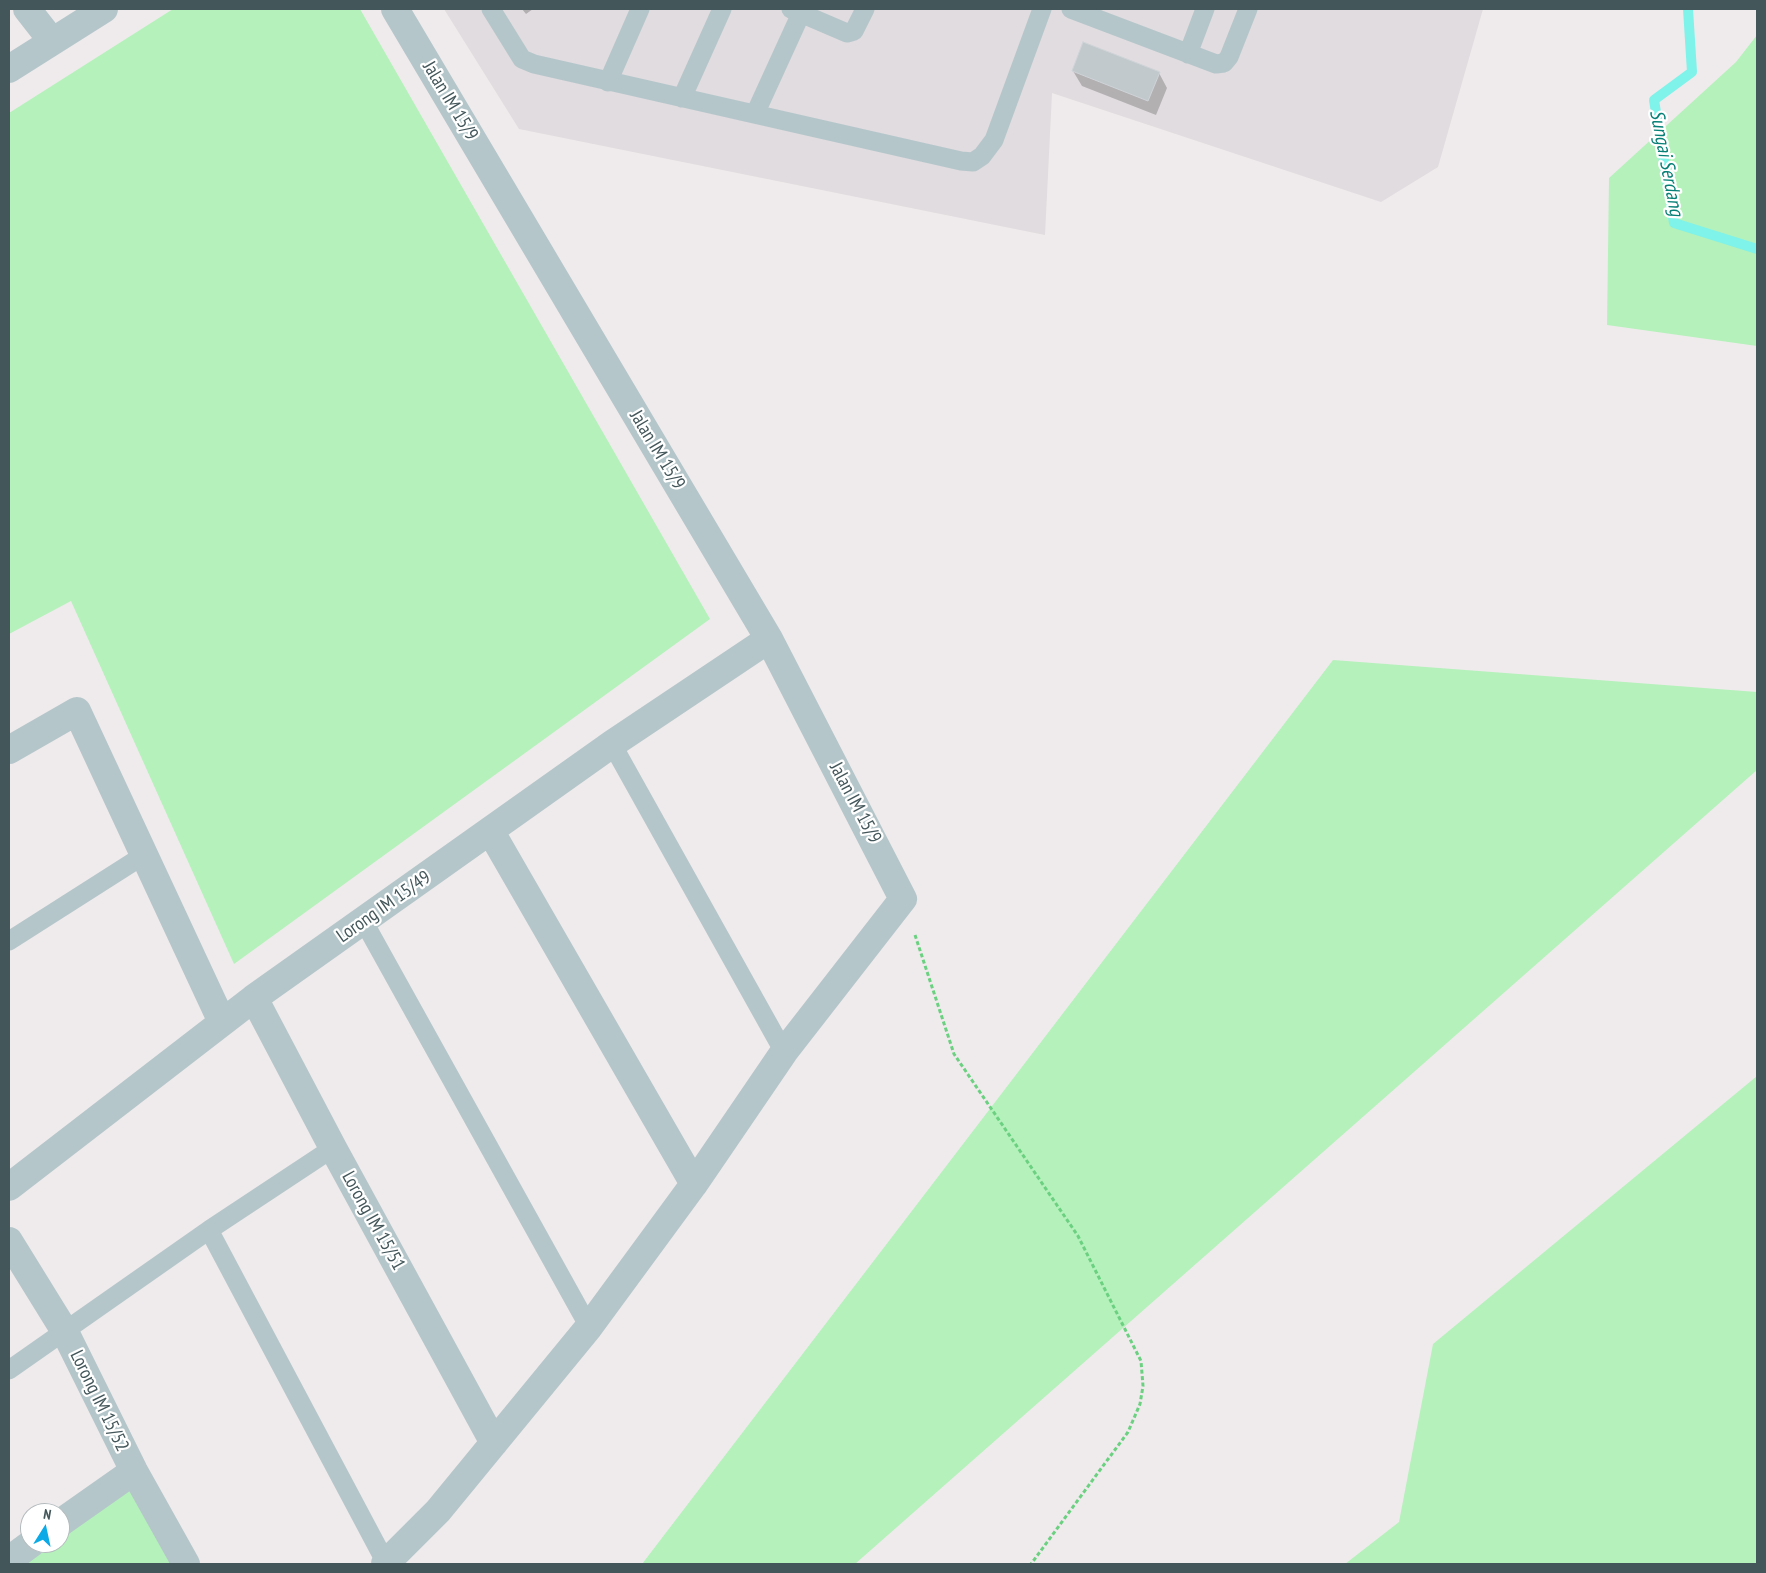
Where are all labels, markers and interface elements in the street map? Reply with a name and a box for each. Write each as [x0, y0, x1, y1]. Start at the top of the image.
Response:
street label: Jalan IM 15/9 [417, 57, 483, 145]
water label: Sungai Serdang [1644, 108, 1688, 218]
street label: Jalan IM 15/9 [624, 406, 690, 494]
street label: Jalan IM 15/9 [824, 759, 886, 847]
street label: Lorong IM 15/49 [333, 866, 435, 948]
street label: Lorong IM 15/51 [336, 1168, 410, 1274]
street label: Lorong IM 15/52 [65, 1347, 133, 1455]
north arrow [20, 1503, 70, 1553]
text: N [42, 1505, 53, 1524]

